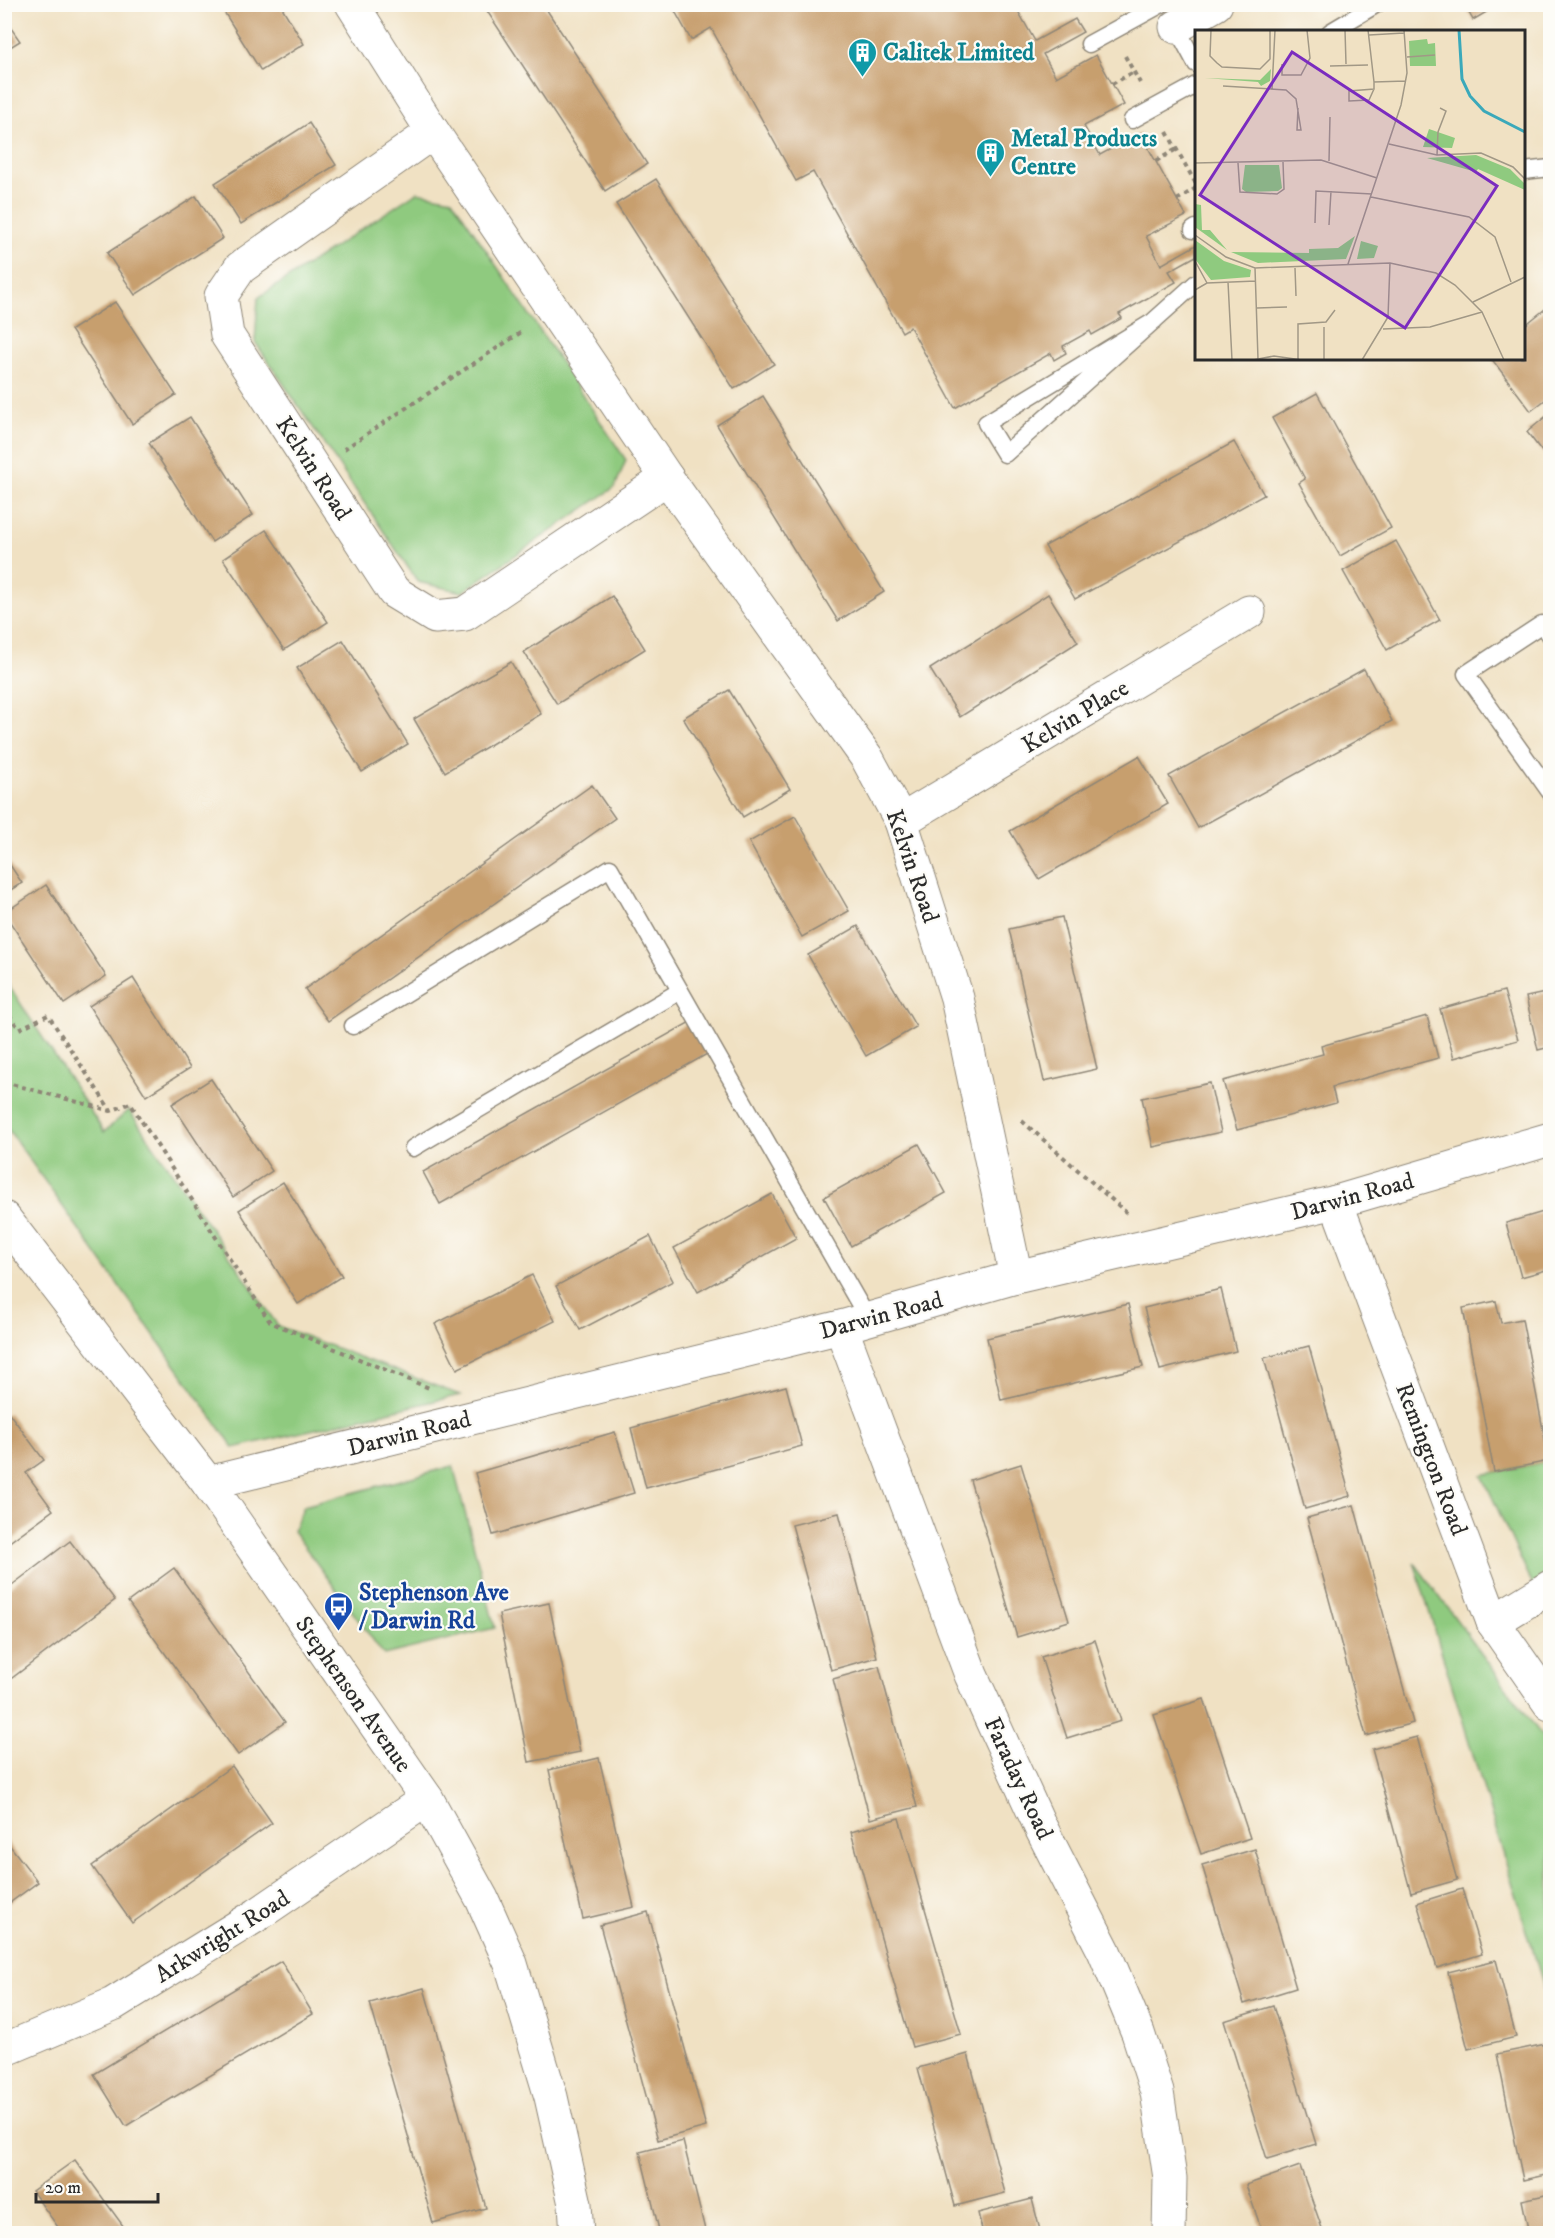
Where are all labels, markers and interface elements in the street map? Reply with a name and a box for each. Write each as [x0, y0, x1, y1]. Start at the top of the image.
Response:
inset map [1195, 30, 1525, 360]
building icon: Calitek Limited [846, 36, 878, 78]
place label: Calitek Limited [883, 38, 1035, 68]
place label: Metal Products Centre [1011, 124, 1157, 182]
building icon: Metal Products Centre [974, 136, 1006, 178]
street label: Kelvin Road [269, 411, 358, 526]
street label: Kelvin Place [1017, 673, 1135, 760]
street label: Kelvin Road [879, 806, 945, 927]
street label: Darwin Road [1287, 1166, 1417, 1228]
street label: Darwin Road [816, 1285, 946, 1347]
street label: Remington Road [1388, 1379, 1474, 1540]
street label: Darwin Road [344, 1404, 474, 1464]
place label: Stephenson Ave / Darwin Rd [358, 1578, 509, 1636]
bus stop icon: Stephenson Ave / Darwin Rd [322, 1590, 354, 1632]
street label: Stephenson Avenue [288, 1611, 418, 1778]
street label: Faraday Road [977, 1712, 1060, 1844]
street label: Arkwright Road [150, 1884, 295, 1990]
scale bar [36, 2166, 158, 2204]
text: 20 m [45, 2177, 81, 2199]

